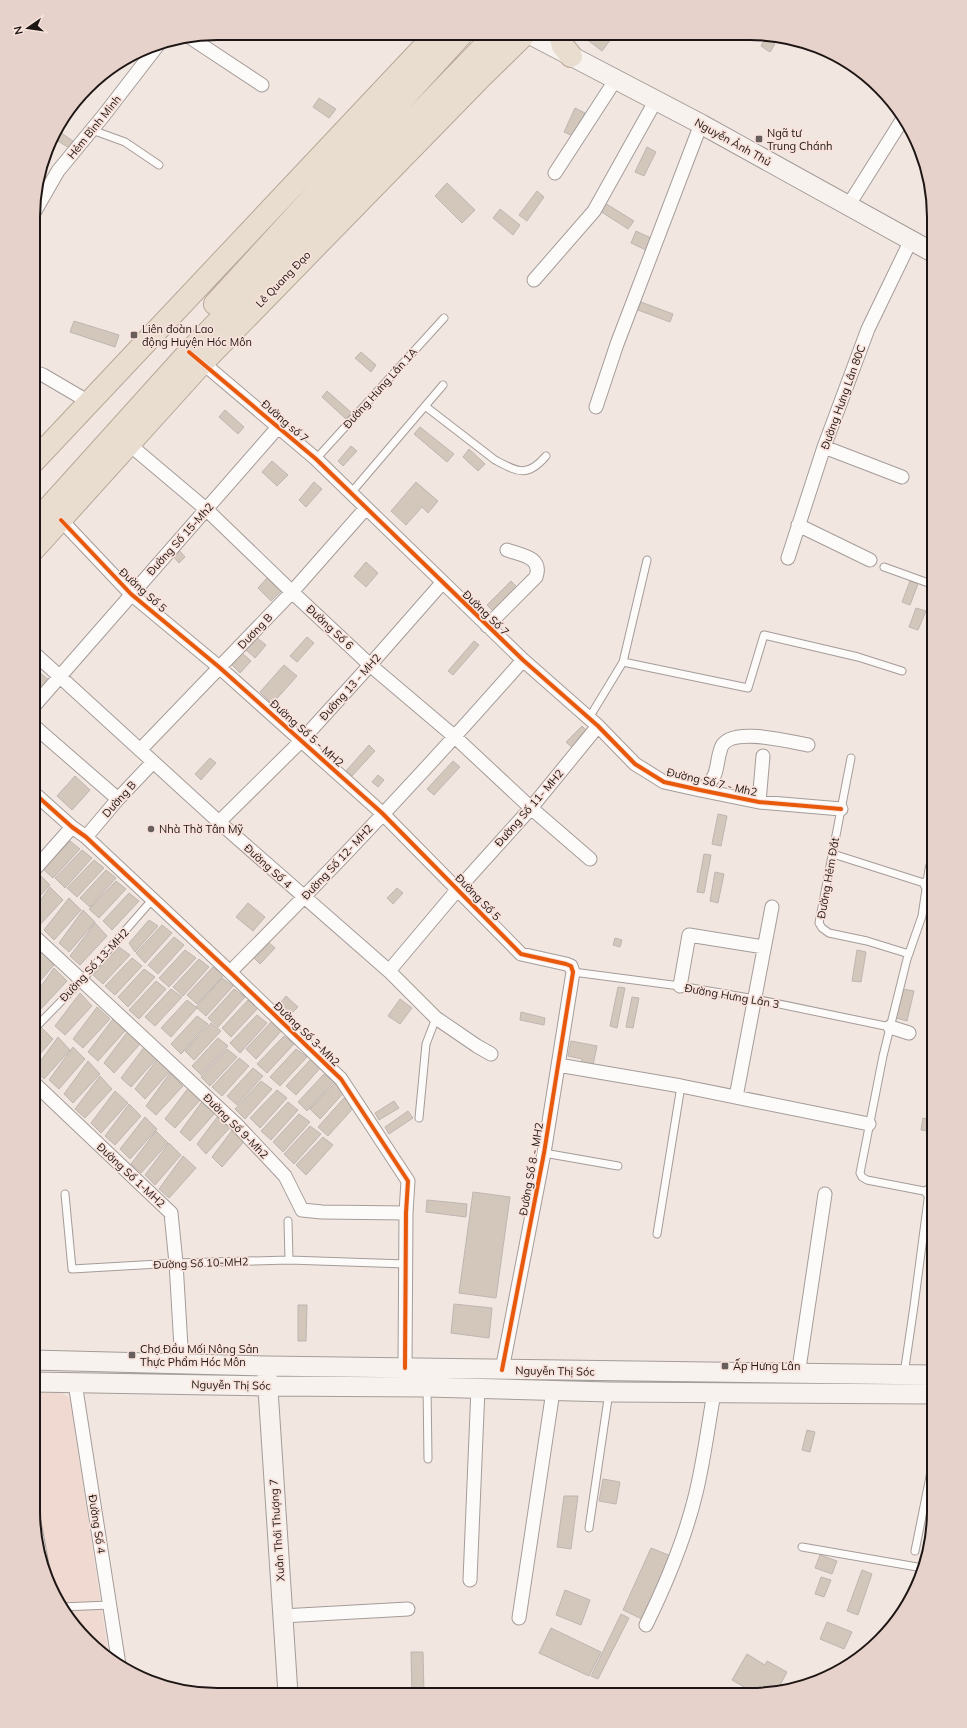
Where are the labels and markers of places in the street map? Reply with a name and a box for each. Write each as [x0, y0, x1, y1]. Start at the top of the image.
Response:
place label: Ngã tư Trung Chánh [767, 126, 833, 153]
marker: Ngã tư Trung Chánh [754, 134, 764, 144]
place label: Liên đoàn Lao động Huyện Hóc Môn [142, 322, 252, 349]
marker: Liên đoàn Lao động Huyện Hóc Môn [129, 330, 139, 340]
place label: Nhà Thờ Tân Mỹ [159, 822, 243, 836]
marker: Nhà Thờ Tân Mỹ [146, 824, 156, 834]
place label: Chợ Đầu Mối Nông Sản Thực Phẩm Hóc Môn [140, 1342, 259, 1369]
marker: Chợ Đầu Mối Nông Sản Thực Phẩm Hóc Môn [127, 1350, 137, 1360]
place label: Ấp Hưng Lân [733, 1358, 800, 1373]
marker: Ấp Hưng Lân [720, 1361, 730, 1371]

